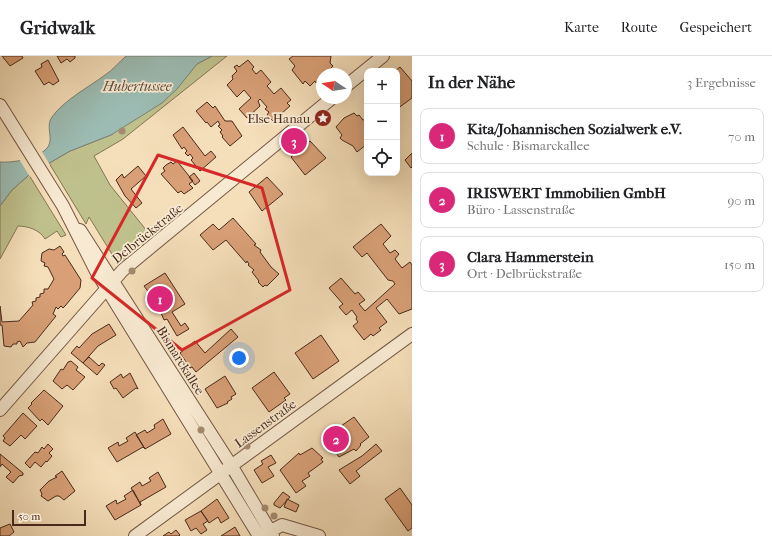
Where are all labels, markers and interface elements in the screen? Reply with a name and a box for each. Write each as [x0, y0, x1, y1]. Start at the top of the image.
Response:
text: Gridwalk [20, 17, 95, 39]
text: Karte [564, 19, 599, 36]
text: Route [621, 19, 658, 36]
text: Gespeichert [680, 19, 752, 36]
north arrow [316, 68, 352, 104]
map controls [364, 68, 400, 176]
button: + [364, 68, 400, 104]
text: In der Nähe [428, 72, 515, 92]
text: 3 Ergebnisse [687, 75, 756, 90]
water label: Hubertussee [102, 78, 172, 95]
button: − [364, 104, 400, 140]
place icon: Else Hanau [313, 108, 333, 128]
place label: Else Hanau [247, 111, 311, 126]
text: Kita/Johannischen Sozialwerk e.V. [467, 120, 682, 138]
pin: 3 [281, 126, 307, 156]
text: 1 [440, 129, 444, 144]
text: 70 m [728, 129, 755, 144]
text: Schule · Bismarckallee [467, 138, 590, 153]
button: locate [364, 140, 400, 176]
text: IRISWERT Immobilien GmbH [467, 184, 666, 202]
text: 2 [439, 193, 445, 208]
text: 90 m [727, 193, 755, 208]
street label: Delbrückstraße [109, 200, 186, 266]
text: Büro · Lassenstraße [467, 202, 575, 217]
text: Clara Hammerstein [467, 248, 594, 266]
text: 3 [439, 257, 445, 272]
text: 150 m [724, 257, 755, 272]
text: Ort · Delbrückstraße [467, 266, 582, 281]
pin: 1 [147, 284, 173, 314]
street label: Bismarckallee [154, 323, 208, 398]
your location [229, 348, 249, 368]
street label: Lassenstraße [232, 396, 299, 451]
pin: 2 [323, 424, 349, 454]
scale bar [12, 508, 86, 527]
text: 50 m [18, 510, 40, 523]

